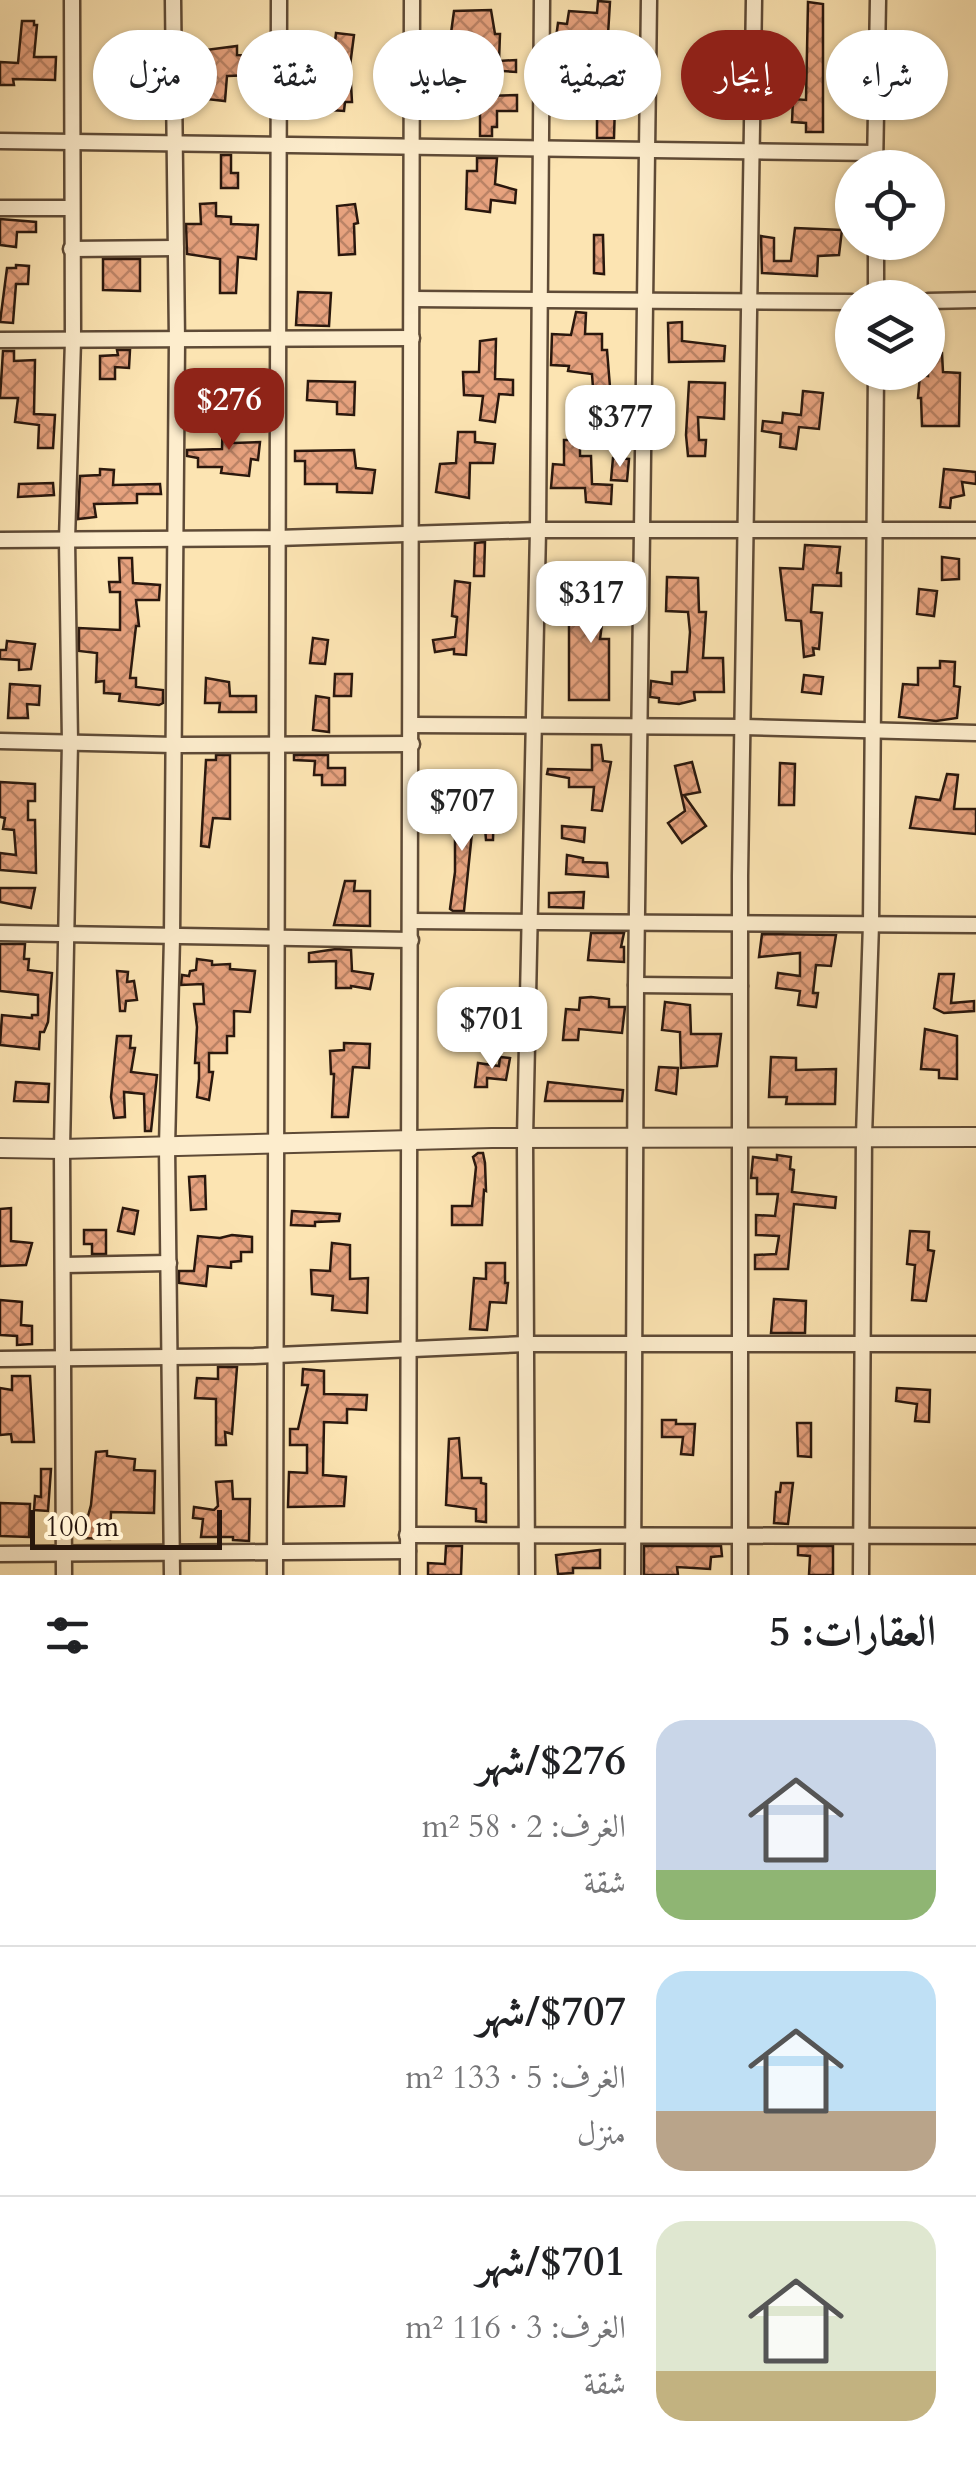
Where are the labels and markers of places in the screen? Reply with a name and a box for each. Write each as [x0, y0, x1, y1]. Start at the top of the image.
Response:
pin: $276 [170, 368, 288, 453]
pin: $377 [561, 385, 679, 470]
pin: $317 [532, 561, 650, 646]
pin: $707 [403, 769, 521, 854]
pin: $701 [433, 987, 551, 1072]

